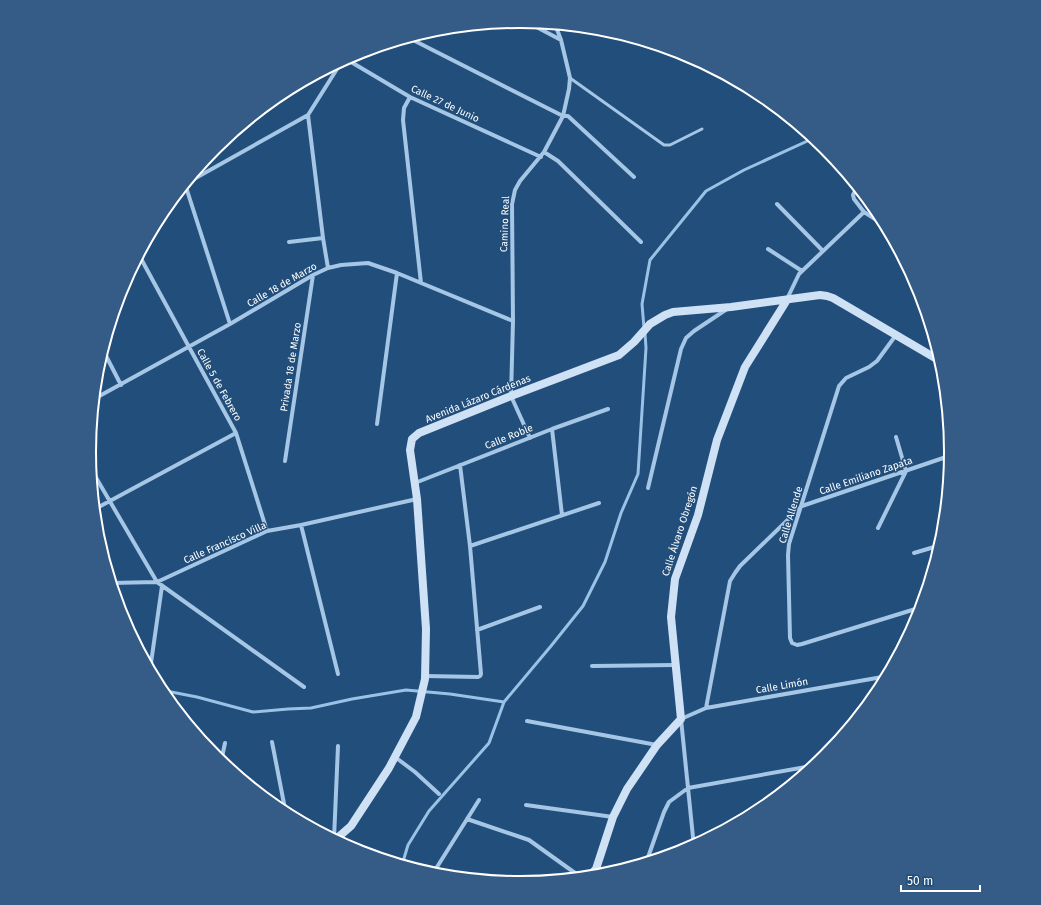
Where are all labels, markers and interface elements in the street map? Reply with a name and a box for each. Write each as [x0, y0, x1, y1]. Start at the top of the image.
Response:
street label: Calle 27 de Junio [409, 83, 481, 125]
street label: Camino Real [498, 196, 512, 252]
street label: Calle 18 de Marzo [245, 260, 319, 310]
street label: Privada 18 de Marzo [278, 321, 304, 413]
street label: Calle 5 de Febrero [194, 347, 244, 423]
street label: Avenida Lázaro Cárdenas [424, 372, 533, 426]
street label: Calle Roble [483, 422, 535, 452]
street label: Calle Emiliano Zapata [818, 454, 914, 498]
street label: Calle Álvaro Obregón [658, 484, 700, 578]
street label: Calle Allende [777, 485, 805, 545]
street label: Calle Francisco Villa [182, 519, 268, 567]
street label: Calle Limón [755, 676, 809, 696]
scale bar [901, 867, 980, 893]
text: 50 m [907, 874, 933, 888]

